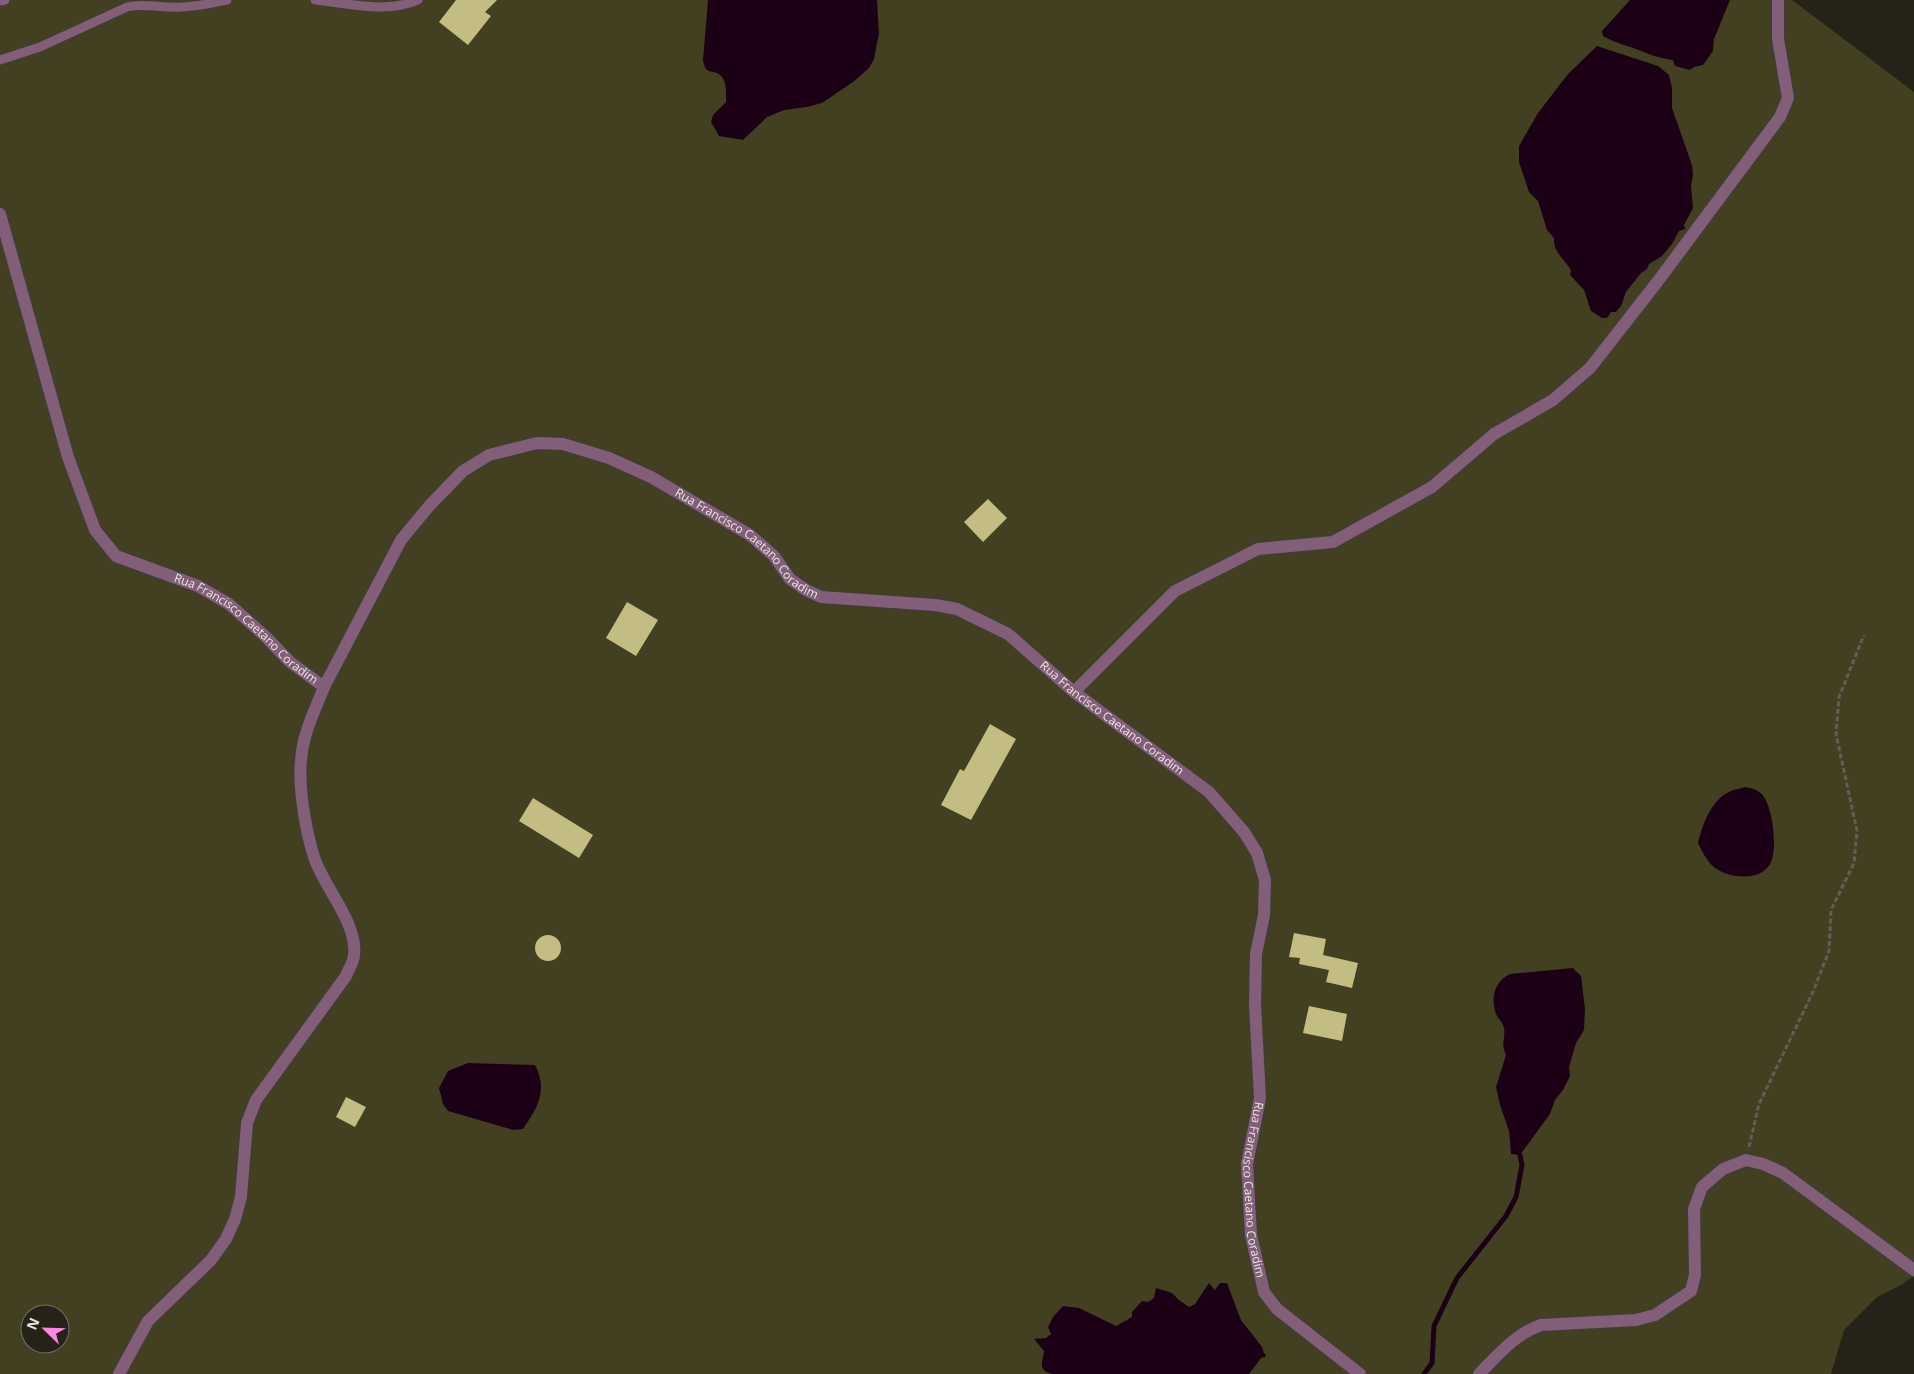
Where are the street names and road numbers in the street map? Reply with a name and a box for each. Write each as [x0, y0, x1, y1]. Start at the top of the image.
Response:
street label: Rua Francisco Caetano Coradim [672, 484, 821, 603]
street label: Rua Francisco Caetano Coradim [172, 569, 322, 688]
street label: Rua Francisco Caetano Coradim [1036, 657, 1188, 779]
street label: Rua Francisco Caetano Coradim [1239, 1100, 1269, 1279]

